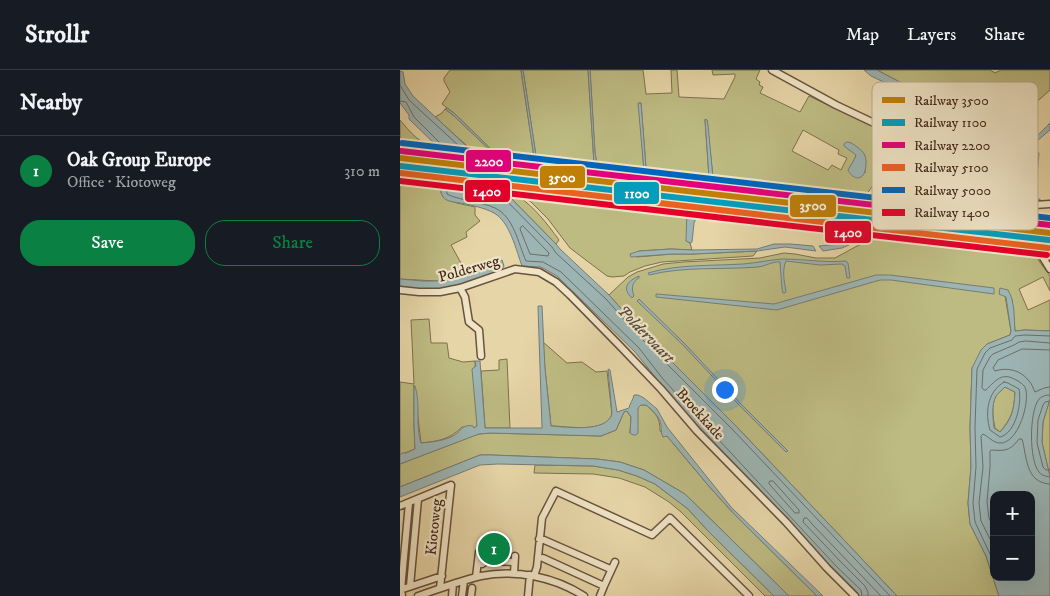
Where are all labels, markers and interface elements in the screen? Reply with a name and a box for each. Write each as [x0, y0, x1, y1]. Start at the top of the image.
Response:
text: Strollr [25, 20, 89, 50]
text: Map [846, 24, 879, 46]
text: Layers [907, 24, 956, 46]
text: Share [984, 24, 1025, 46]
legend [872, 82, 1038, 230]
text: Nearby [20, 90, 82, 116]
text: Railway 3500 [914, 92, 989, 110]
text: Railway 1100 [914, 114, 987, 132]
text: Railway 2200 [914, 137, 990, 155]
text: Oak Group Europe [67, 149, 211, 172]
line badge: 2200 [465, 149, 512, 173]
text: 2200 [475, 153, 504, 171]
text: Railway 5100 [914, 159, 989, 177]
text: 1 [33, 161, 39, 181]
text: 310 m [344, 161, 380, 181]
line badge: 3500 [539, 165, 586, 189]
text: 3500 [548, 169, 576, 187]
text: Office · Kiotoweg [67, 172, 176, 192]
line badge: 1400 [464, 179, 511, 203]
line badge: 1100 [613, 181, 660, 205]
text: Railway 5000 [914, 182, 991, 200]
text: 1400 [473, 183, 502, 201]
text: 1100 [624, 185, 650, 203]
line badge: 3500 [789, 194, 837, 218]
text: 3500 [799, 197, 827, 215]
text: Railway 1400 [914, 204, 990, 222]
button: Save [20, 220, 195, 266]
button: Share [205, 220, 380, 266]
line badge: 1400 [824, 220, 872, 244]
text: 1400 [834, 224, 863, 242]
street label: Polderweg [436, 251, 502, 287]
water label: Poldervaart [613, 301, 679, 368]
your location [712, 377, 738, 403]
street label: Broekkade [672, 384, 728, 444]
map controls [990, 491, 1035, 581]
button: + [990, 491, 1035, 536]
street label: Kiotoweg [422, 497, 446, 556]
pin: 1 [478, 530, 510, 568]
button: − [990, 536, 1035, 581]

